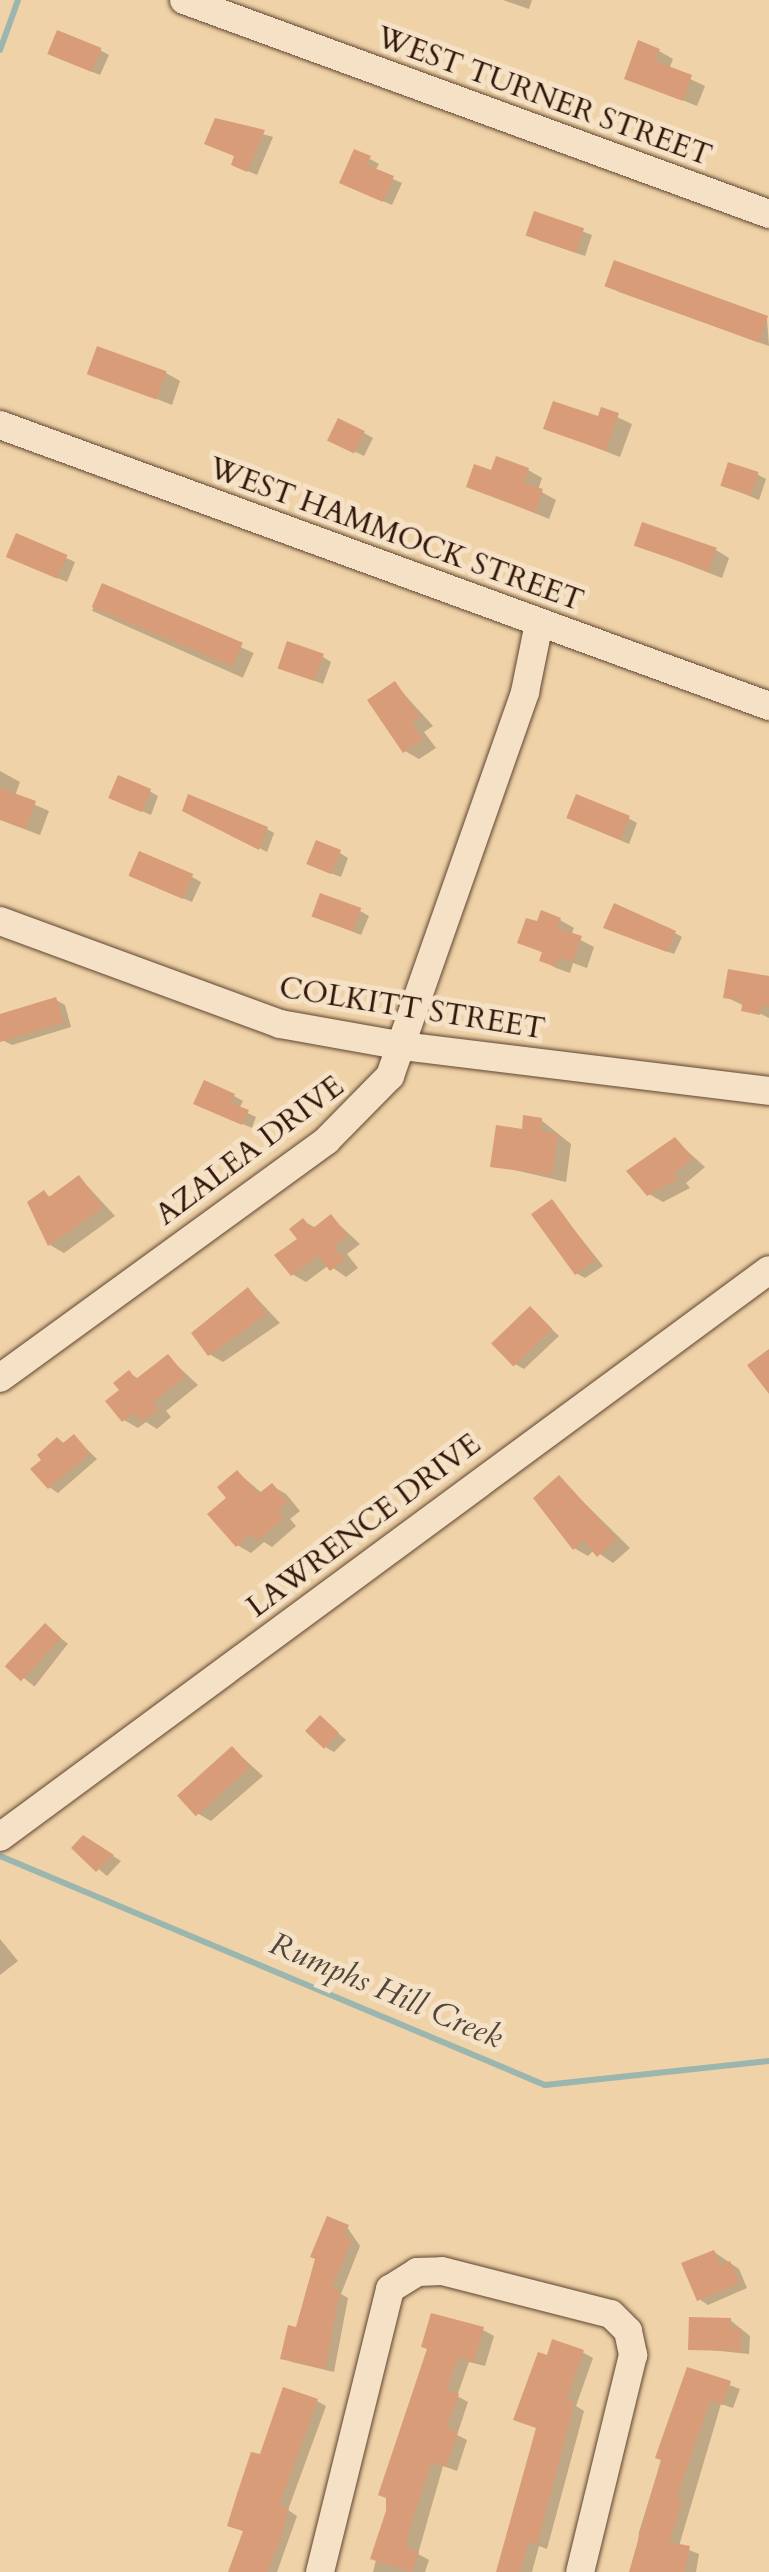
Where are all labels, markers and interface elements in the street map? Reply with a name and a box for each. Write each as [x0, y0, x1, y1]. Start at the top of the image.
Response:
street label: WEST TURNER STREET [372, 20, 716, 174]
street label: WEST HAMMOCK STREET [204, 450, 588, 620]
street label: COLKITT STREET [277, 970, 547, 1048]
street label: AZALEA DRIVE [149, 1069, 351, 1233]
street label: LAWRENCE DRIVE [240, 1426, 488, 1626]
water label: Rumphs Hill Creek [264, 1925, 508, 2057]

